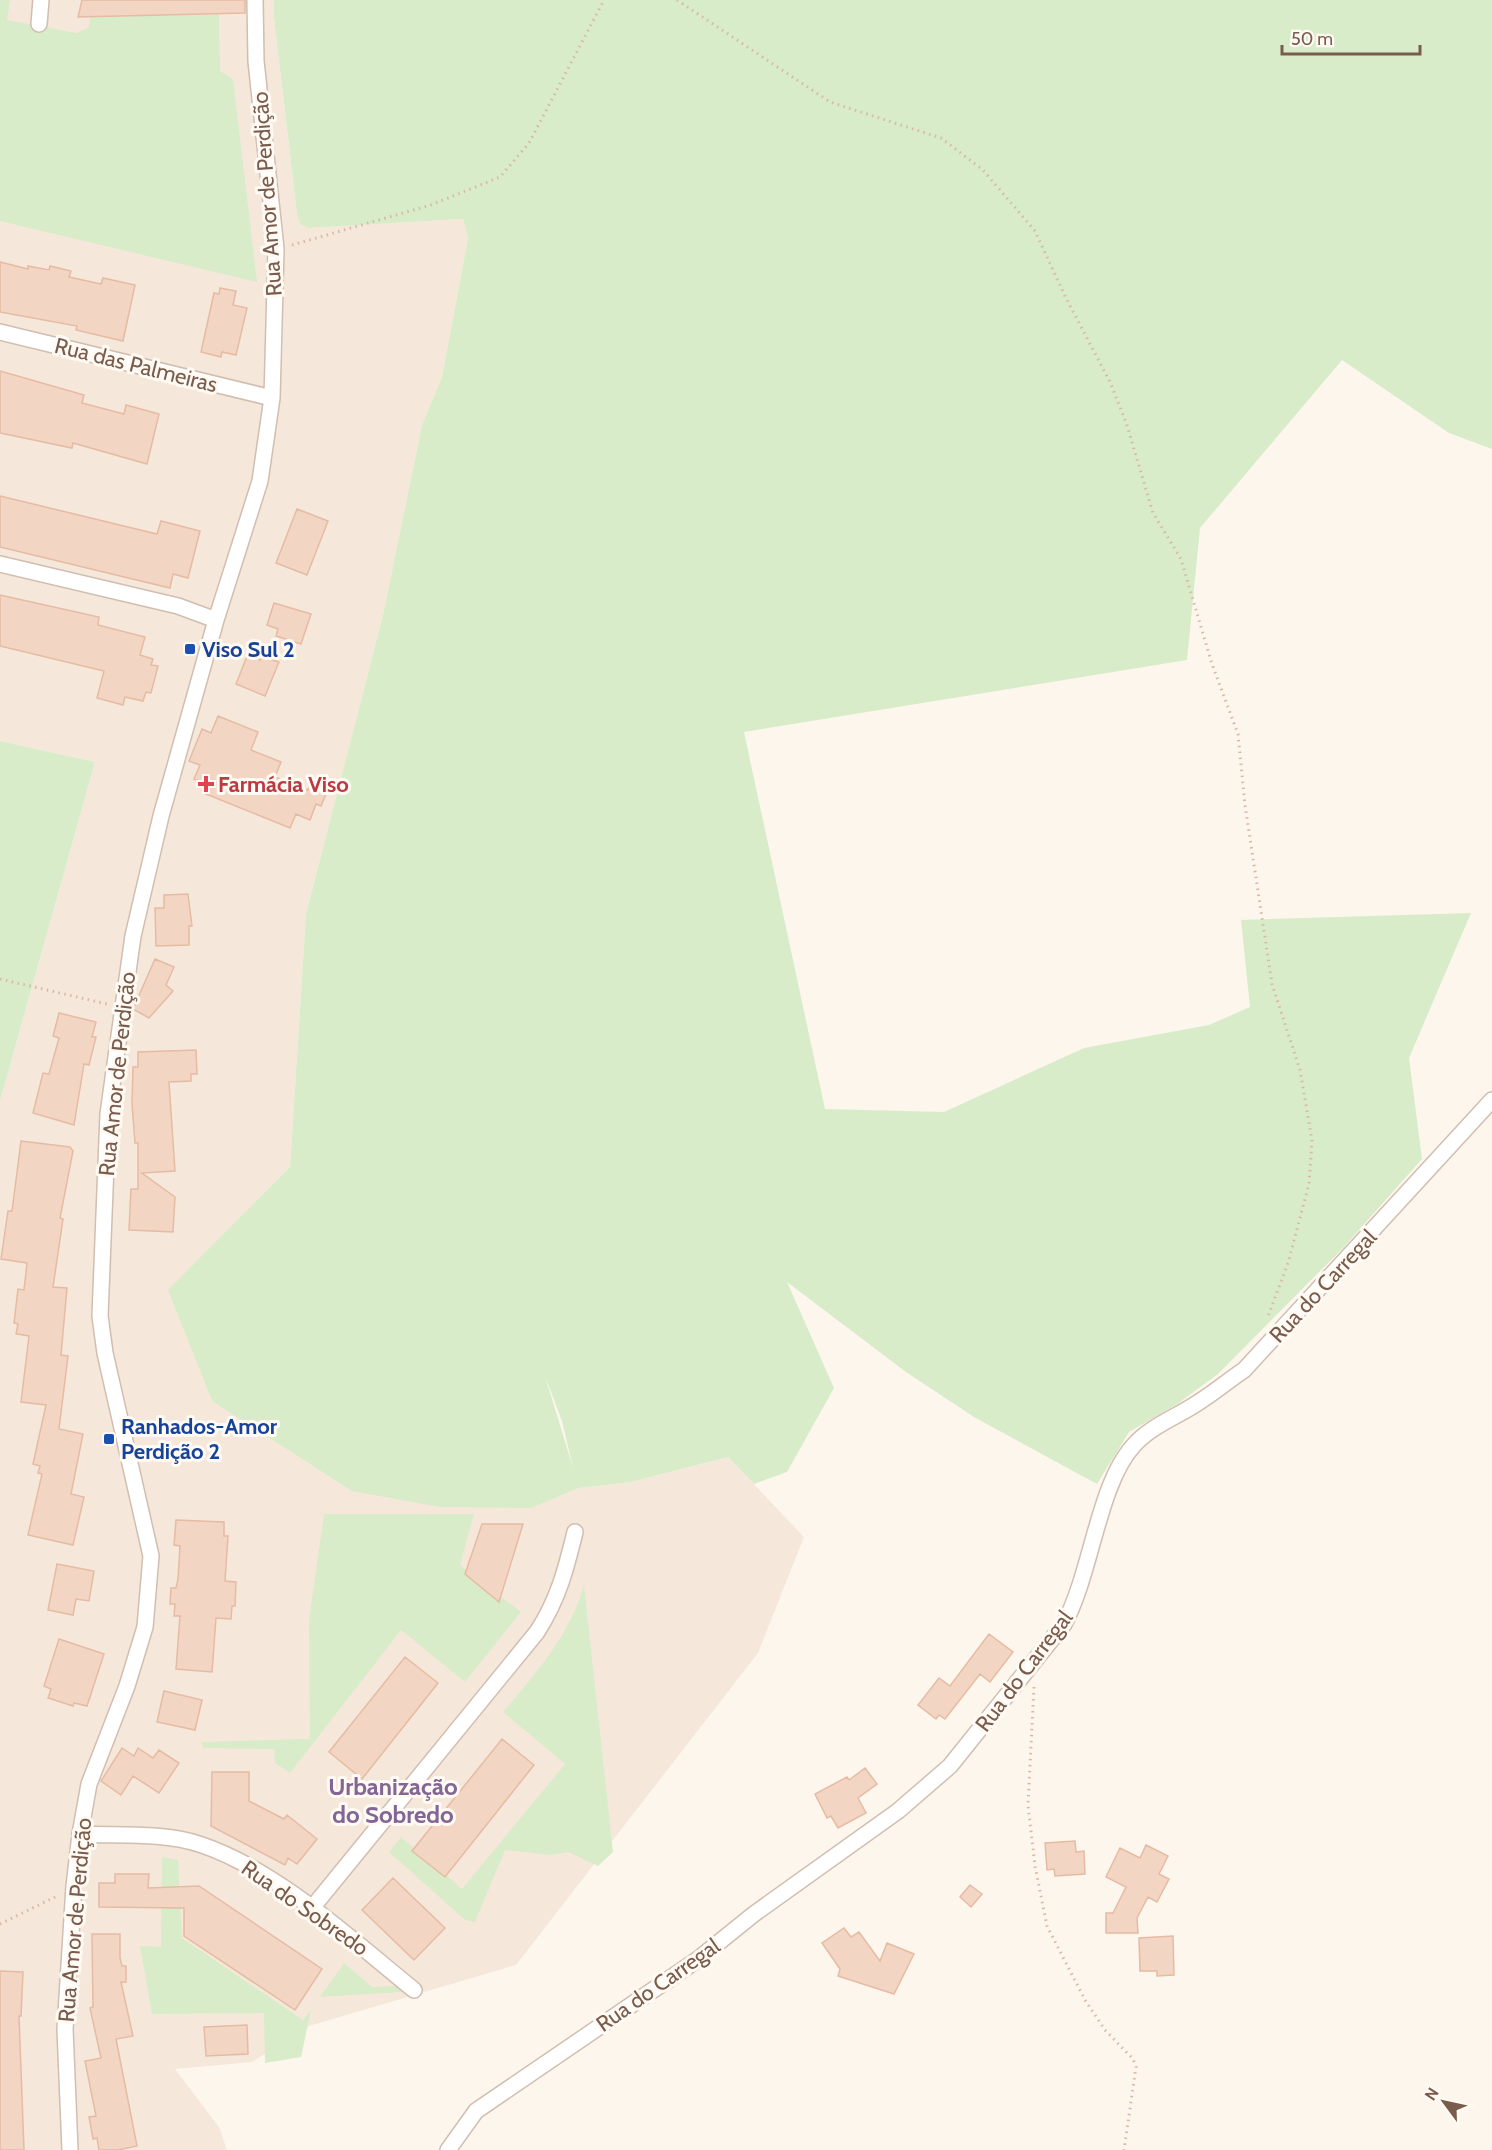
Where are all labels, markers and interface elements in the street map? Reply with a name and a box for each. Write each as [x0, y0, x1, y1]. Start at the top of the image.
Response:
scale bar [1282, 18, 1420, 56]
text: 50 m [1291, 28, 1333, 50]
street label: Rua Amor de Perdição [246, 91, 288, 297]
street label: Rua das Palmeiras [52, 332, 220, 398]
place label: Viso Sul 2 [202, 636, 295, 663]
marker: Viso Sul 2 [183, 642, 197, 656]
place label: Farmácia Viso [218, 771, 349, 798]
marker: Farmácia Viso [199, 777, 213, 791]
street label: Rua Amor de Perdição [93, 971, 141, 1177]
street label: Rua do Carregal [1264, 1223, 1383, 1348]
place label: Ranhados-Amor Perdição 2 [121, 1413, 278, 1465]
marker: Ranhados-Amor Perdição 2 [102, 1432, 116, 1446]
street label: Rua do Carregal [970, 1604, 1079, 1737]
district label: Urbanização do Sobredo [328, 1772, 458, 1829]
street label: Rua Amor de Perdição [53, 1817, 97, 2023]
street label: Rua do Sobredo [236, 1854, 374, 1962]
street label: Rua do Carregal [591, 1932, 726, 2038]
north arrow [1414, 2072, 1474, 2132]
text: N [1421, 2084, 1443, 2104]

